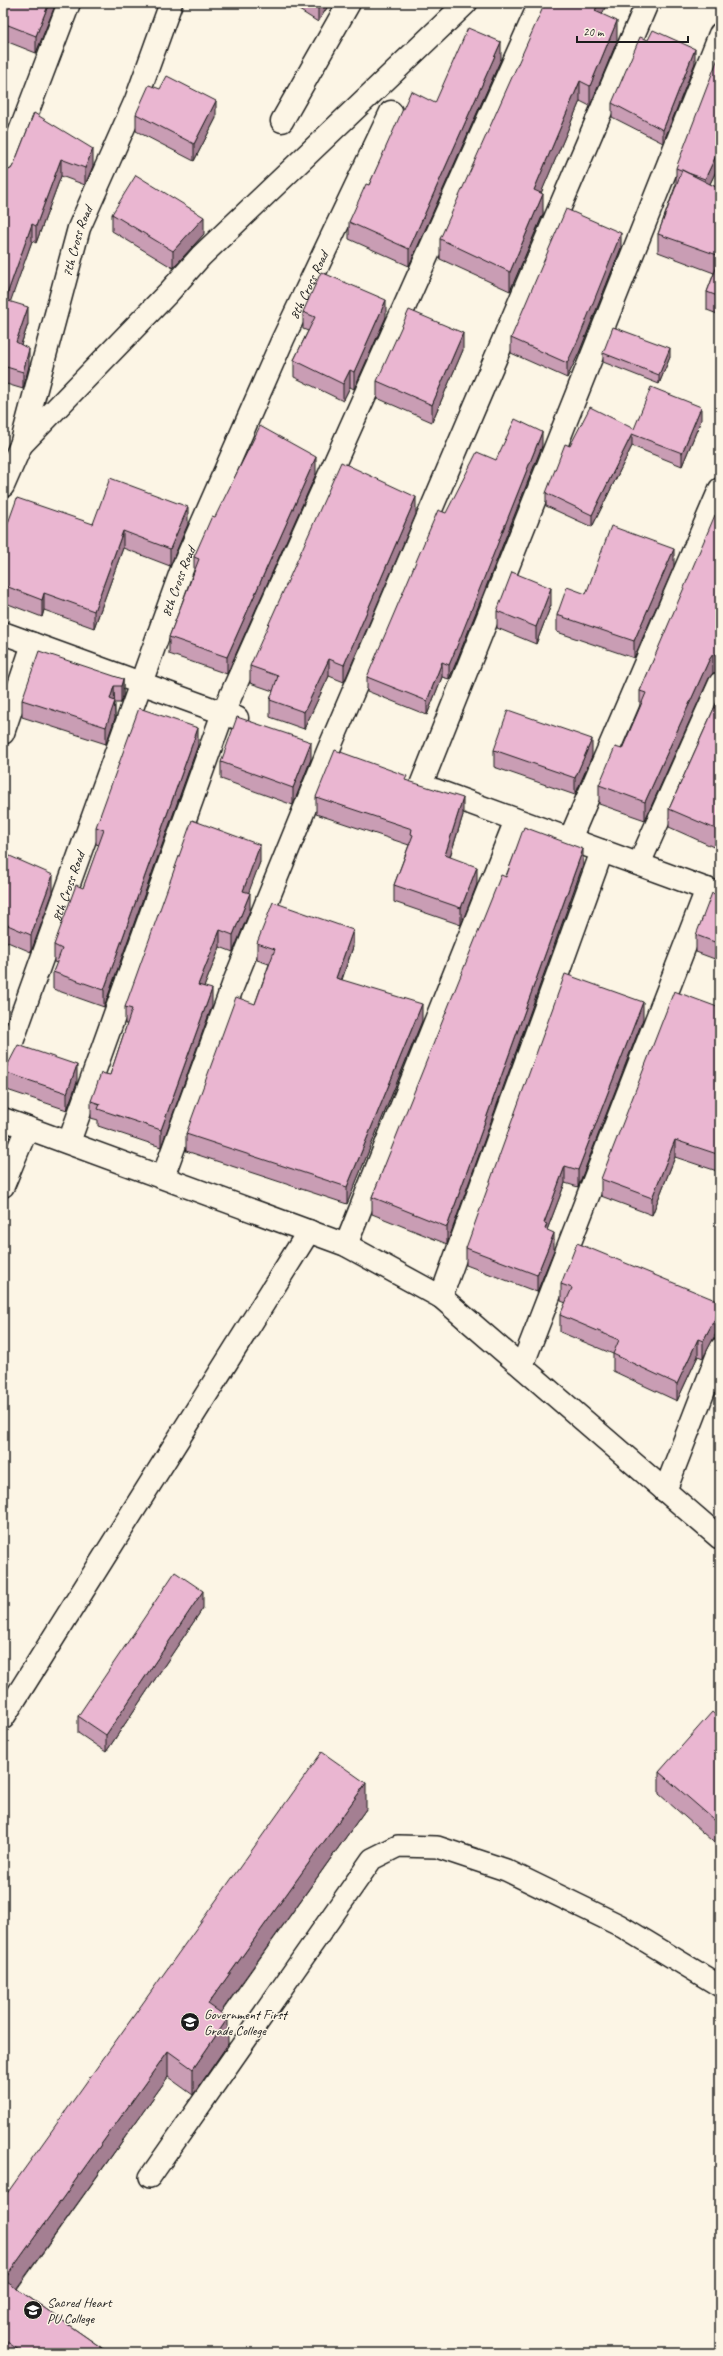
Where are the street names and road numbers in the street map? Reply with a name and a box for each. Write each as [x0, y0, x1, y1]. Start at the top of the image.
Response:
street label: 7th Cross Road [58, 201, 97, 279]
street label: 8th Cross Road [285, 246, 333, 322]
street label: 8th Cross Road [157, 542, 200, 619]
street label: 8th Cross Road [48, 847, 89, 924]

